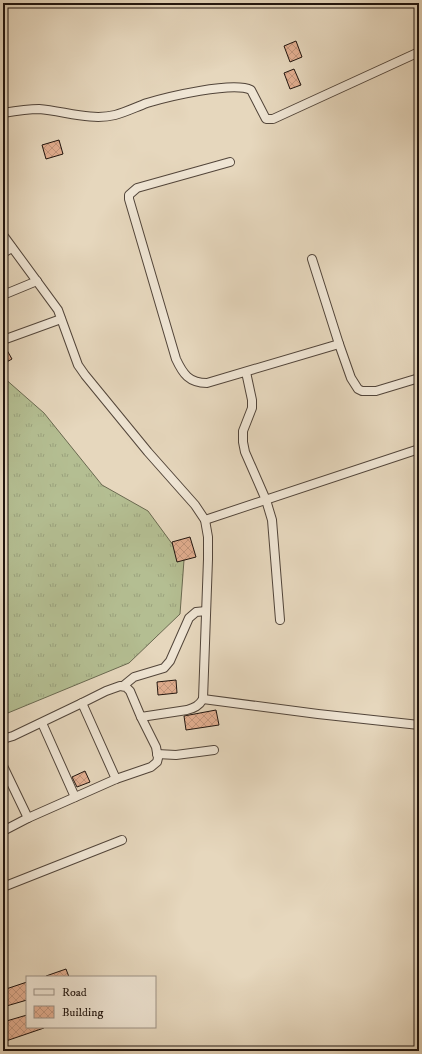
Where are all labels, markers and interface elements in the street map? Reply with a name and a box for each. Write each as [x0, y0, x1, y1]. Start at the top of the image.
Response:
legend [26, 976, 156, 1028]
text: Road [62, 985, 87, 1000]
text: Building [62, 1005, 103, 1020]

